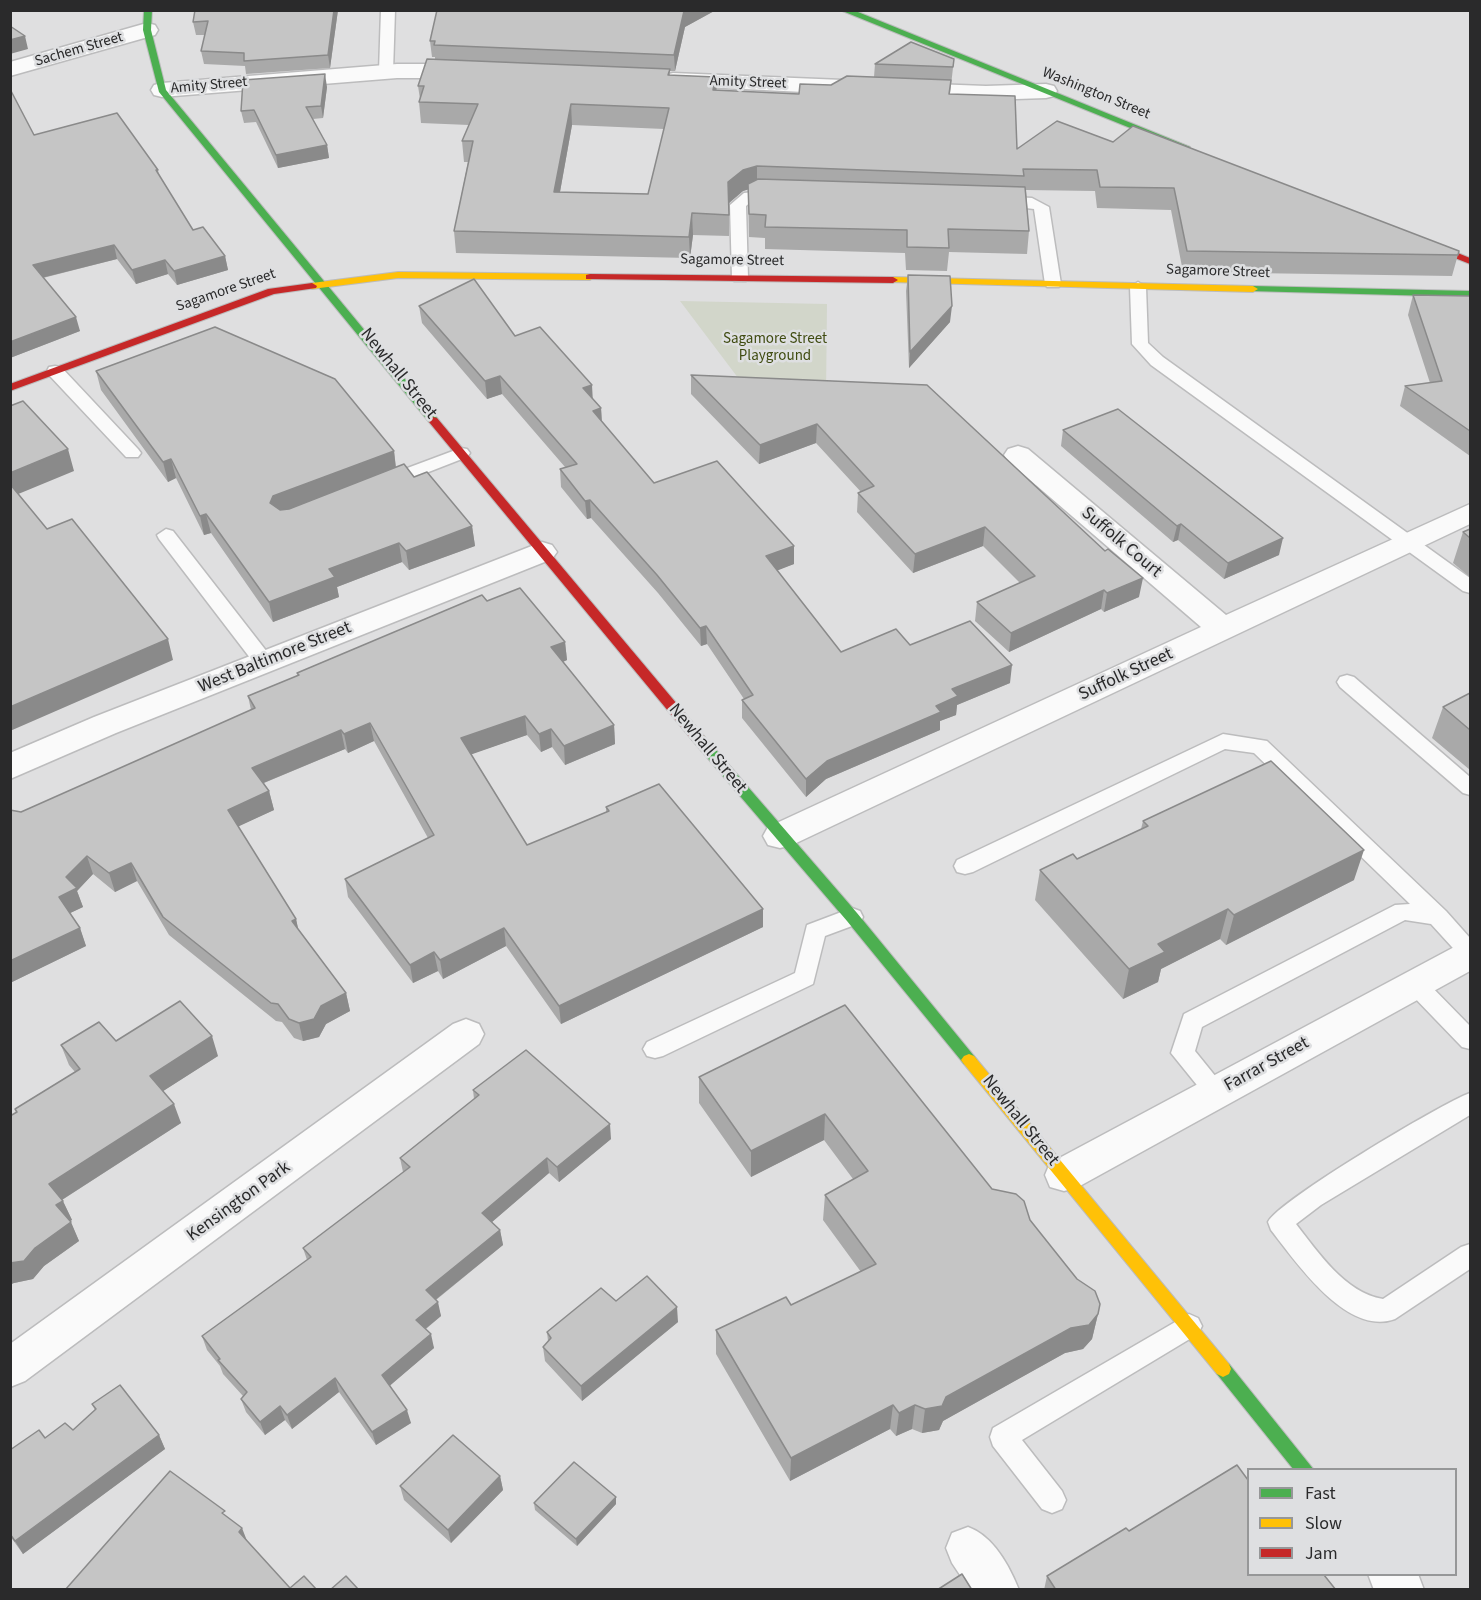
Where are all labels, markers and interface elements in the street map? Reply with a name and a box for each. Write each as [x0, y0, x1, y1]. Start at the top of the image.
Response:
street label: Sachem Street [33, 29, 125, 71]
street label: Washington Street [1039, 64, 1153, 124]
street label: Amity Street [709, 73, 787, 93]
street label: Amity Street [170, 74, 248, 98]
street label: Sagamore Street [680, 251, 784, 271]
street label: Sagamore Street [1166, 261, 1270, 283]
street label: Sagamore Street [174, 266, 278, 316]
street label: Newhall Street [355, 324, 441, 424]
park label: Sagamore Street Playground [723, 331, 827, 366]
street label: Suffolk Court [1076, 503, 1166, 583]
street label: West Baltimore Street [195, 617, 355, 699]
street label: Suffolk Street [1075, 644, 1177, 706]
street label: Newhall Street [663, 700, 751, 798]
street label: Farrar Street [1221, 1033, 1313, 1097]
street label: Newhall Street [977, 1071, 1063, 1171]
street label: Kensington Park [183, 1157, 295, 1247]
legend [1247, 1468, 1457, 1576]
text: Fast [1305, 1481, 1336, 1506]
text: Slow [1305, 1511, 1342, 1536]
text: Jam [1305, 1541, 1338, 1566]

